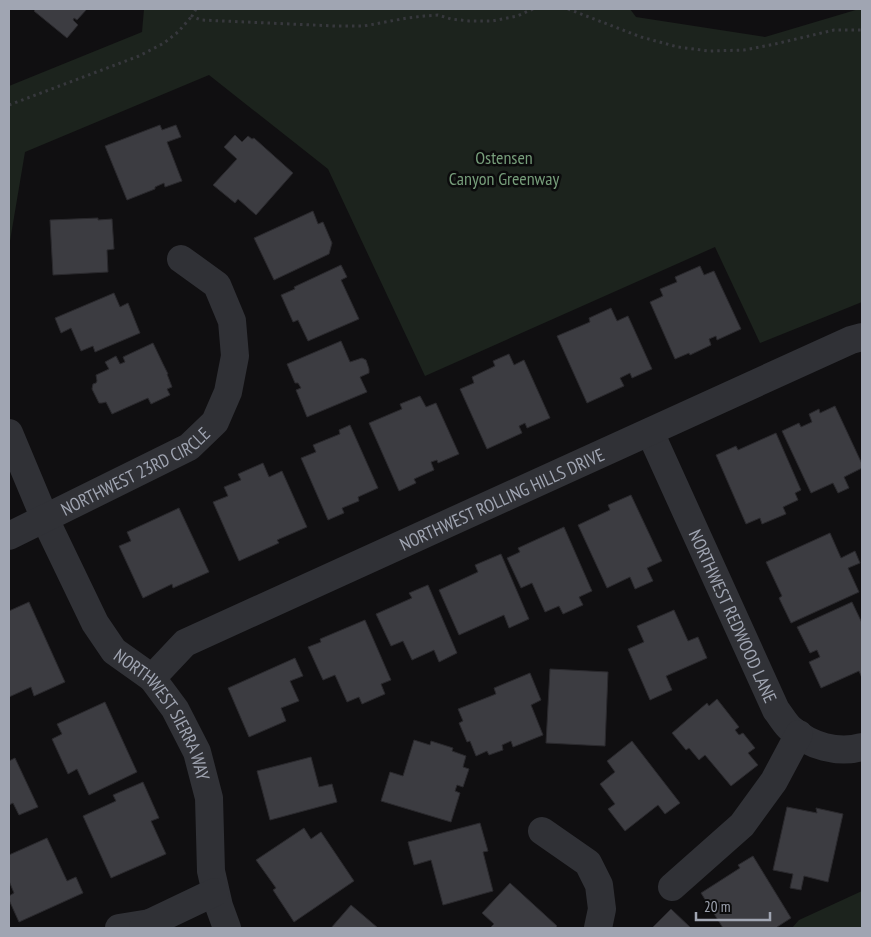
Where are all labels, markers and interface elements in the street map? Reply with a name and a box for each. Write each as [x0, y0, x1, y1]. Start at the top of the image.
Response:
park label: Ostensen Canyon Greenway [449, 146, 559, 190]
street label: NORTHWEST 23RD CIRCLE [57, 422, 214, 520]
street label: NORTHWEST ROLLING HILLS DRIVE [396, 442, 608, 555]
street label: NORTHWEST REDWOOD LANE [684, 526, 783, 706]
street label: NORTHWEST SIERRA WAY [110, 643, 216, 783]
scale bar [696, 890, 770, 922]
text: 20 m [704, 897, 730, 916]

